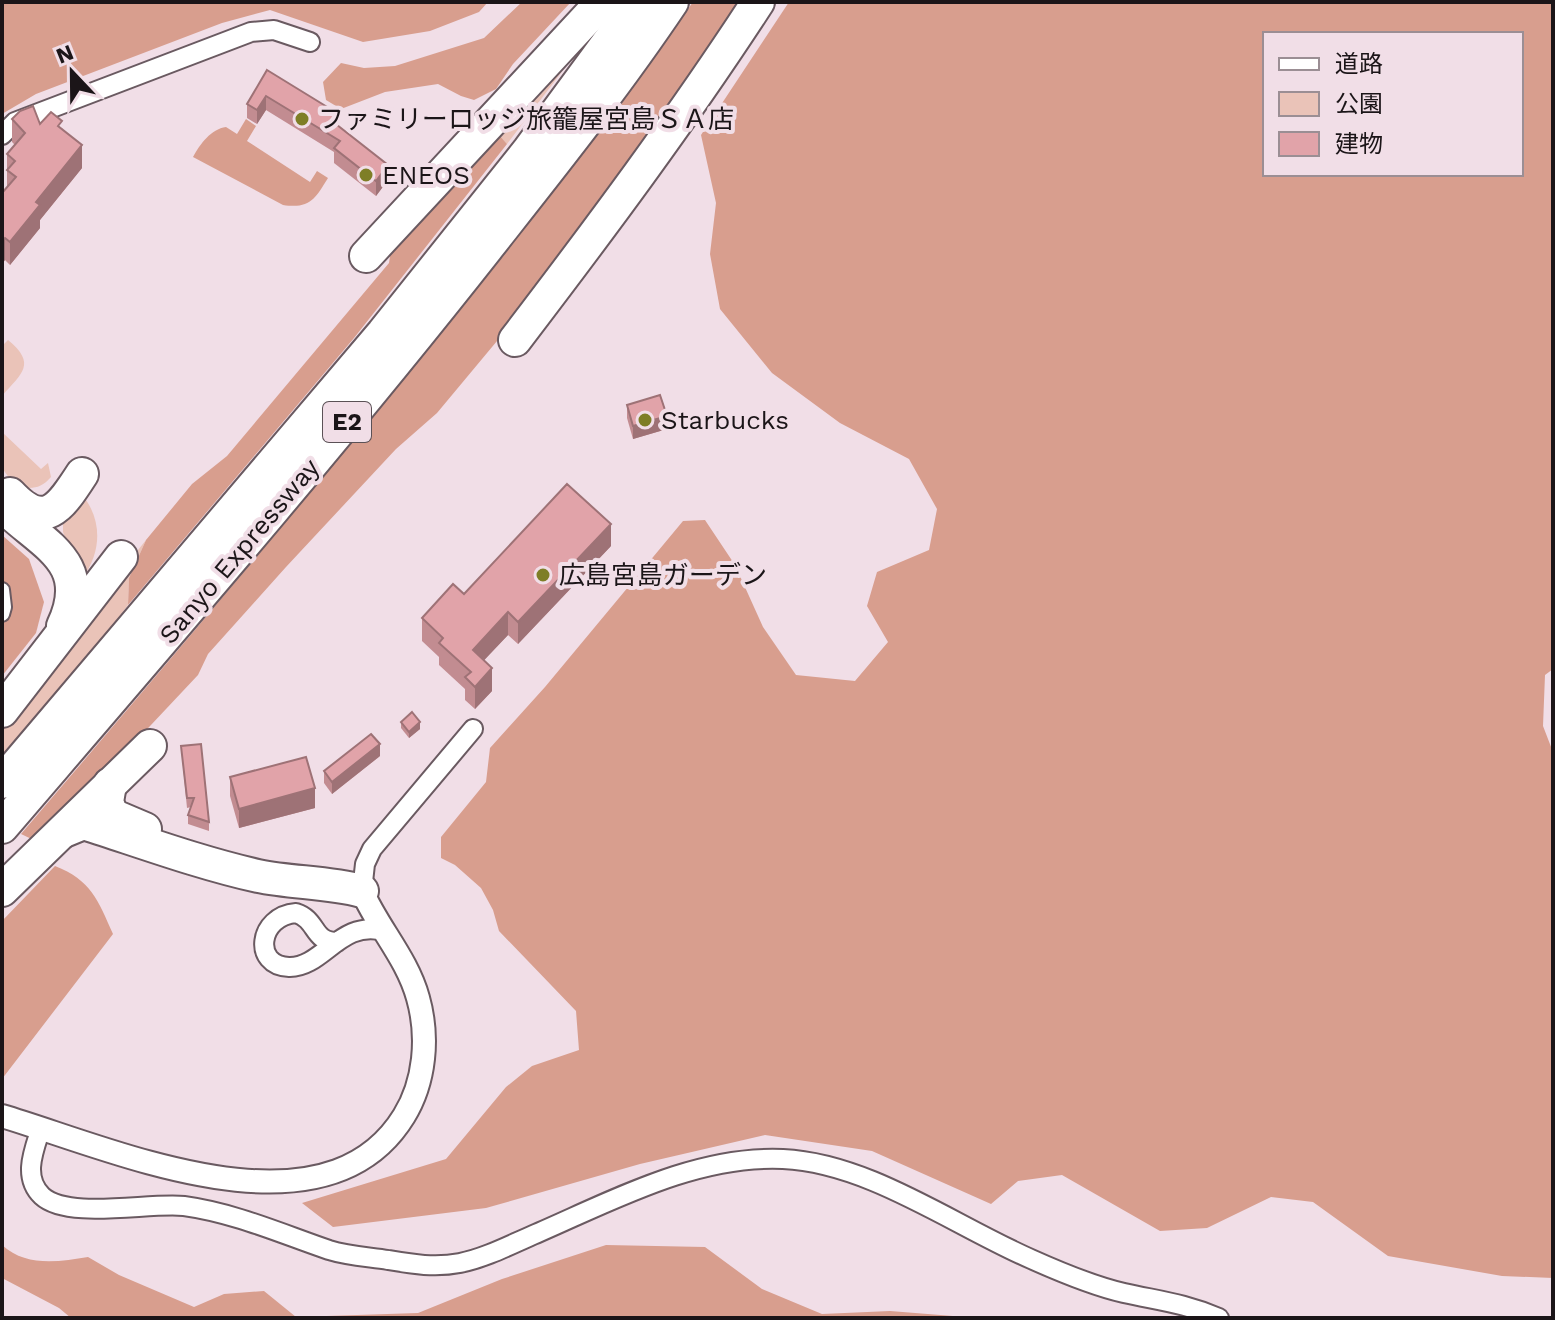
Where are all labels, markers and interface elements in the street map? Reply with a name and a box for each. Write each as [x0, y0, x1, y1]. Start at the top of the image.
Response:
north arrow [32, 32, 112, 112]
legend [1263, 32, 1523, 176]
text: N [52, 39, 77, 69]
text: 道路 [1335, 50, 1383, 78]
text: 公園 [1335, 90, 1383, 118]
place label: ファミリーロッジ旅籠屋宮島ＳＡ店 [318, 104, 734, 134]
marker: ファミリーロッジ旅籠屋宮島ＳＡ店 [293, 110, 311, 128]
text: 建物 [1335, 130, 1383, 158]
place label: ENEOS [382, 160, 470, 190]
marker: ENEOS [357, 166, 375, 184]
road number: E2 [323, 402, 371, 442]
place label: Starbucks [661, 405, 789, 435]
marker: Starbucks [636, 411, 654, 429]
street label: Sanyo Expressway [153, 452, 325, 650]
place label: 広島宮島ガーデン [559, 560, 767, 590]
marker: 広島宮島ガーデン [534, 566, 552, 584]

